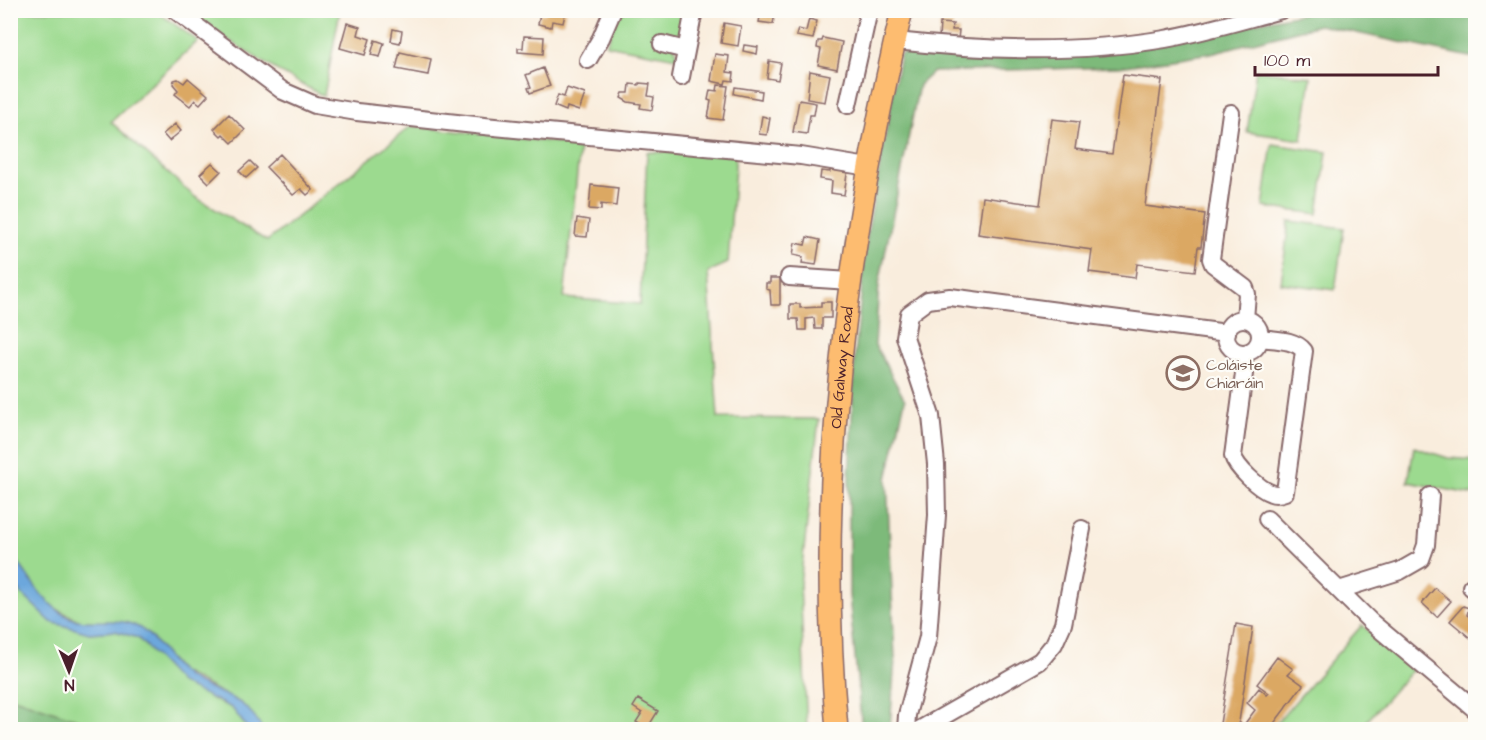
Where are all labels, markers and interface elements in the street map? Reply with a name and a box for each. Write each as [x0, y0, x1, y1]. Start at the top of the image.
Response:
scale bar [1255, 39, 1438, 77]
text: 100 m [1264, 48, 1310, 73]
street label: Old Galway Road [825, 305, 859, 430]
place label: Coláiste Chiaráin [1206, 354, 1263, 394]
school or university icon: Coláiste Chiaráin [1165, 355, 1201, 391]
north arrow [39, 641, 99, 701]
text: N [64, 674, 75, 696]

